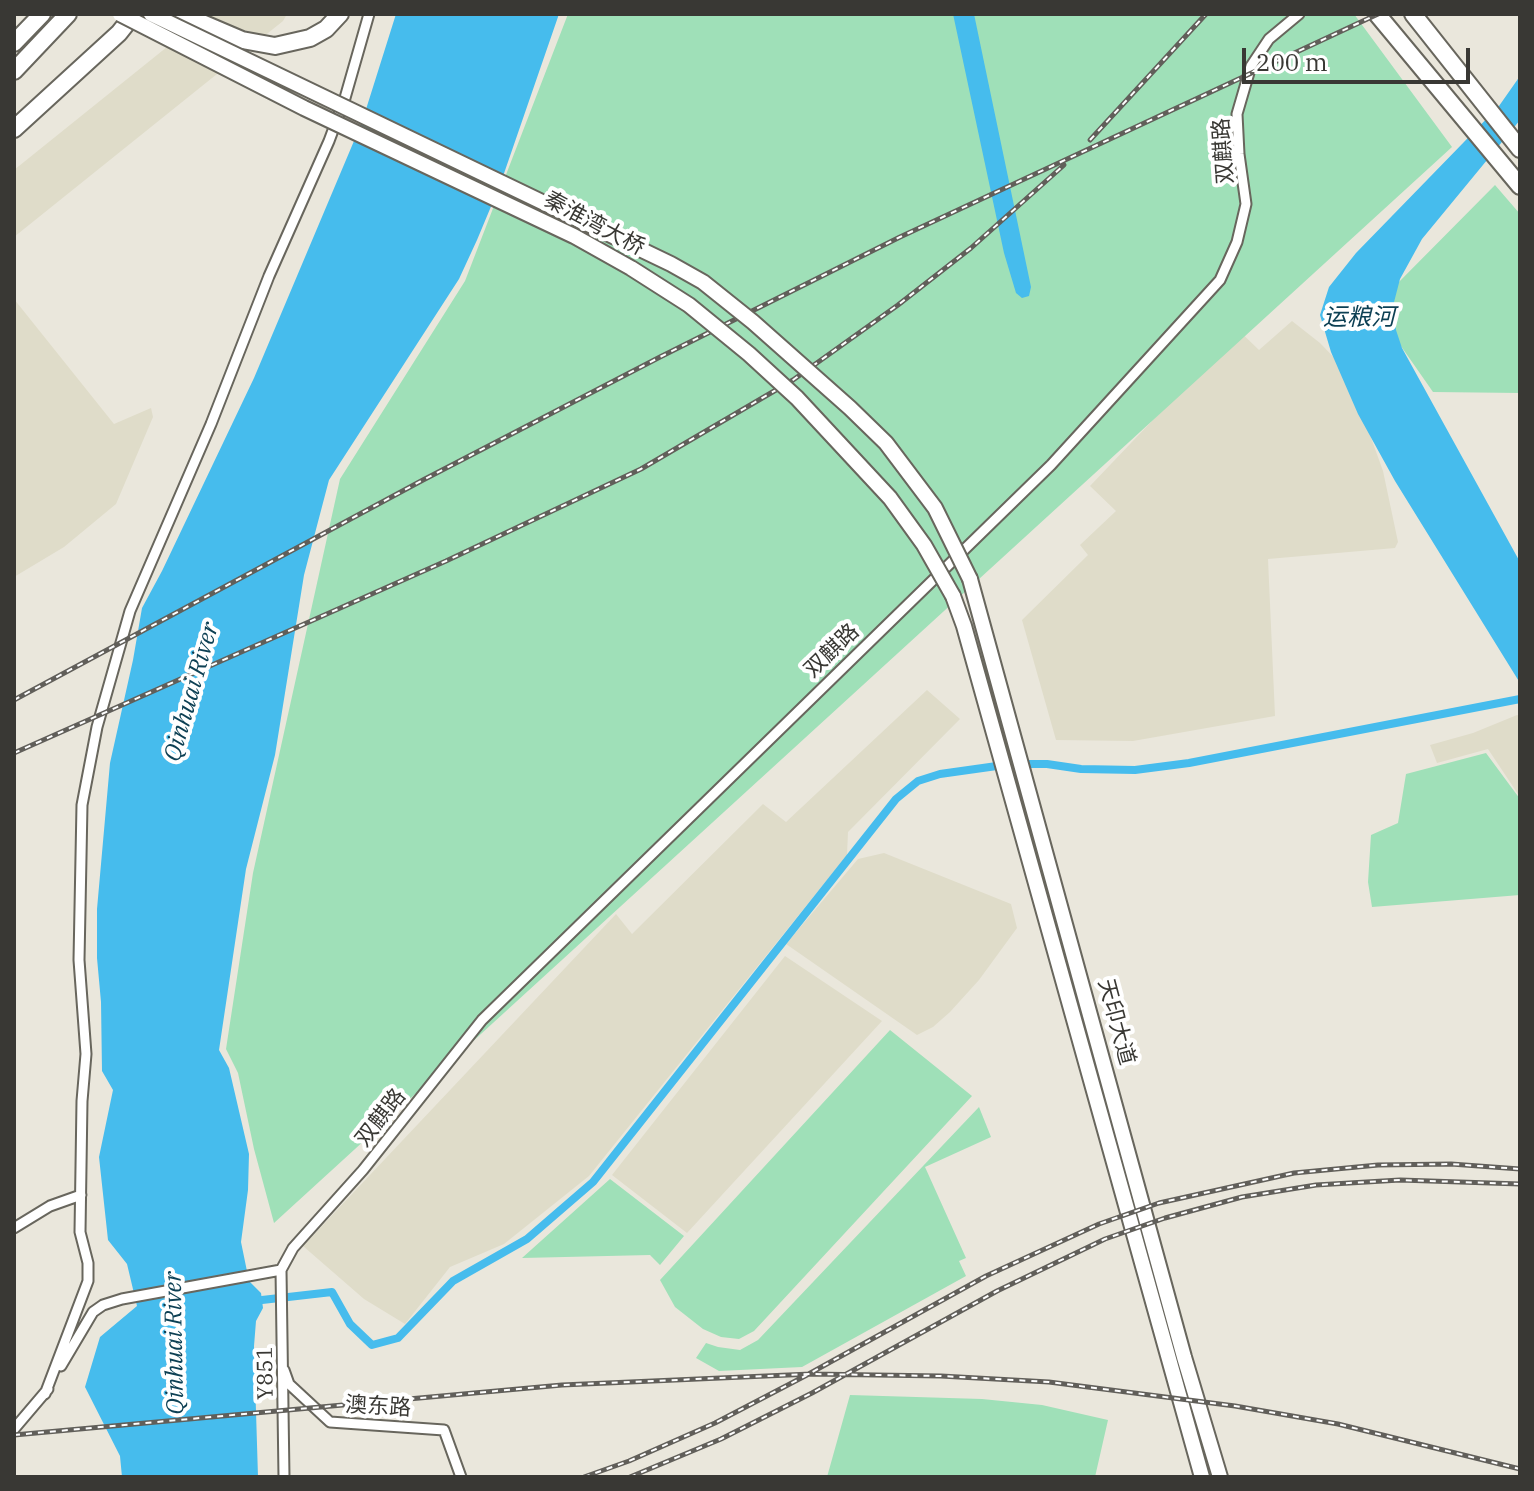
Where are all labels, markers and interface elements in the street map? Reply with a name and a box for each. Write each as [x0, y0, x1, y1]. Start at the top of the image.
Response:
scale bar [1246, 32, 1474, 82]
text: 200 m [1256, 46, 1328, 78]
street label: 双麒路 [1209, 117, 1239, 185]
street label: 秦淮湾大桥 [539, 187, 649, 261]
water label: 运粮河 [1323, 304, 1395, 332]
water label: Qinhuai River [158, 619, 226, 765]
street label: 双麒路 [799, 619, 865, 683]
street label: 天印大道 [1092, 976, 1140, 1068]
street label: 双麒路 [350, 1084, 412, 1152]
water label: Qinhuai River [159, 1271, 191, 1415]
street label: Y851 [252, 1346, 280, 1400]
street label: 澳东路 [344, 1392, 412, 1422]

